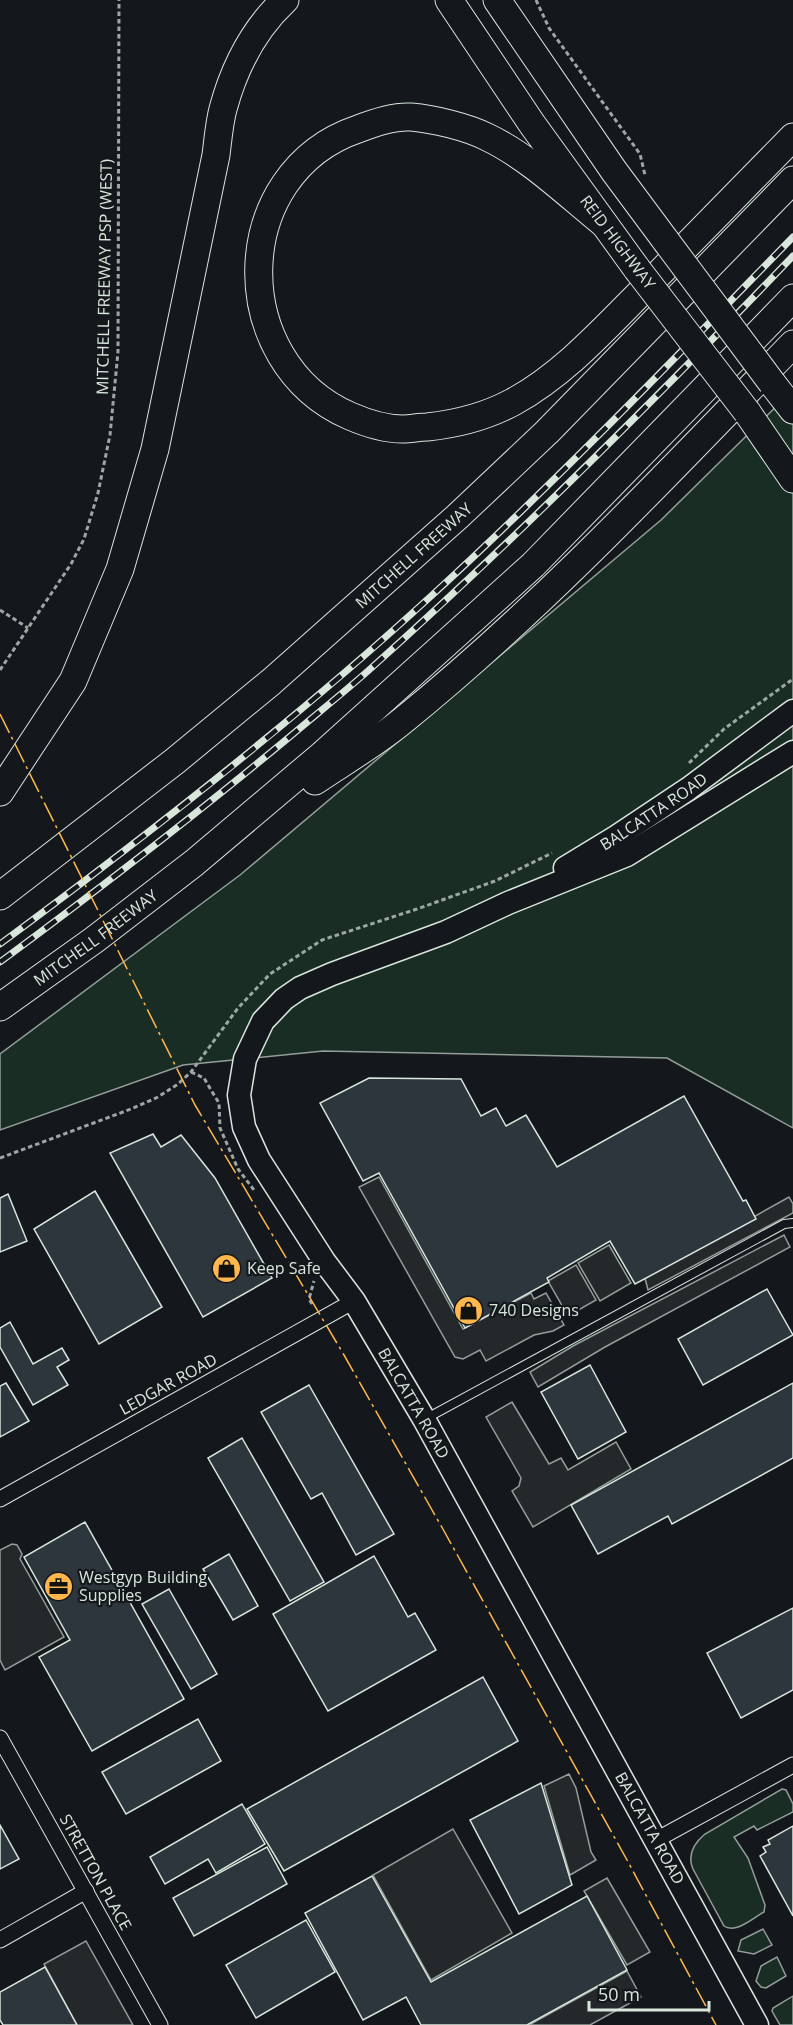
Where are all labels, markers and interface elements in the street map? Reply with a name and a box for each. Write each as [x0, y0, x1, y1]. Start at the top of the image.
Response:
street label: MITCHELL FREEWAY PSP (WEST) [91, 159, 117, 395]
street label: REID HIGHWAY [575, 190, 661, 294]
street label: MITCHELL FREEWAY [351, 498, 477, 613]
street label: BALCATTA ROAD [596, 767, 712, 855]
street label: MITCHELL FREEWAY [29, 884, 162, 991]
shop icon: Keep Safe [210, 1252, 242, 1284]
place label: Keep Safe [247, 1257, 321, 1279]
shop icon: 740 Designs [452, 1294, 484, 1326]
place label: 740 Designs [489, 1299, 579, 1321]
street label: BALCATTA ROAD [373, 1343, 455, 1463]
street label: LEDGAR ROAD [115, 1348, 221, 1420]
place label: Westgyp Building Supplies [79, 1566, 208, 1606]
office icon: Westgyp Building Supplies [42, 1570, 74, 1602]
street label: BALCATTA ROAD [610, 1768, 690, 1888]
street label: STRETTON PLACE [55, 1810, 137, 1934]
scale bar [589, 1974, 709, 2012]
text: 50 m [598, 1982, 640, 2006]

